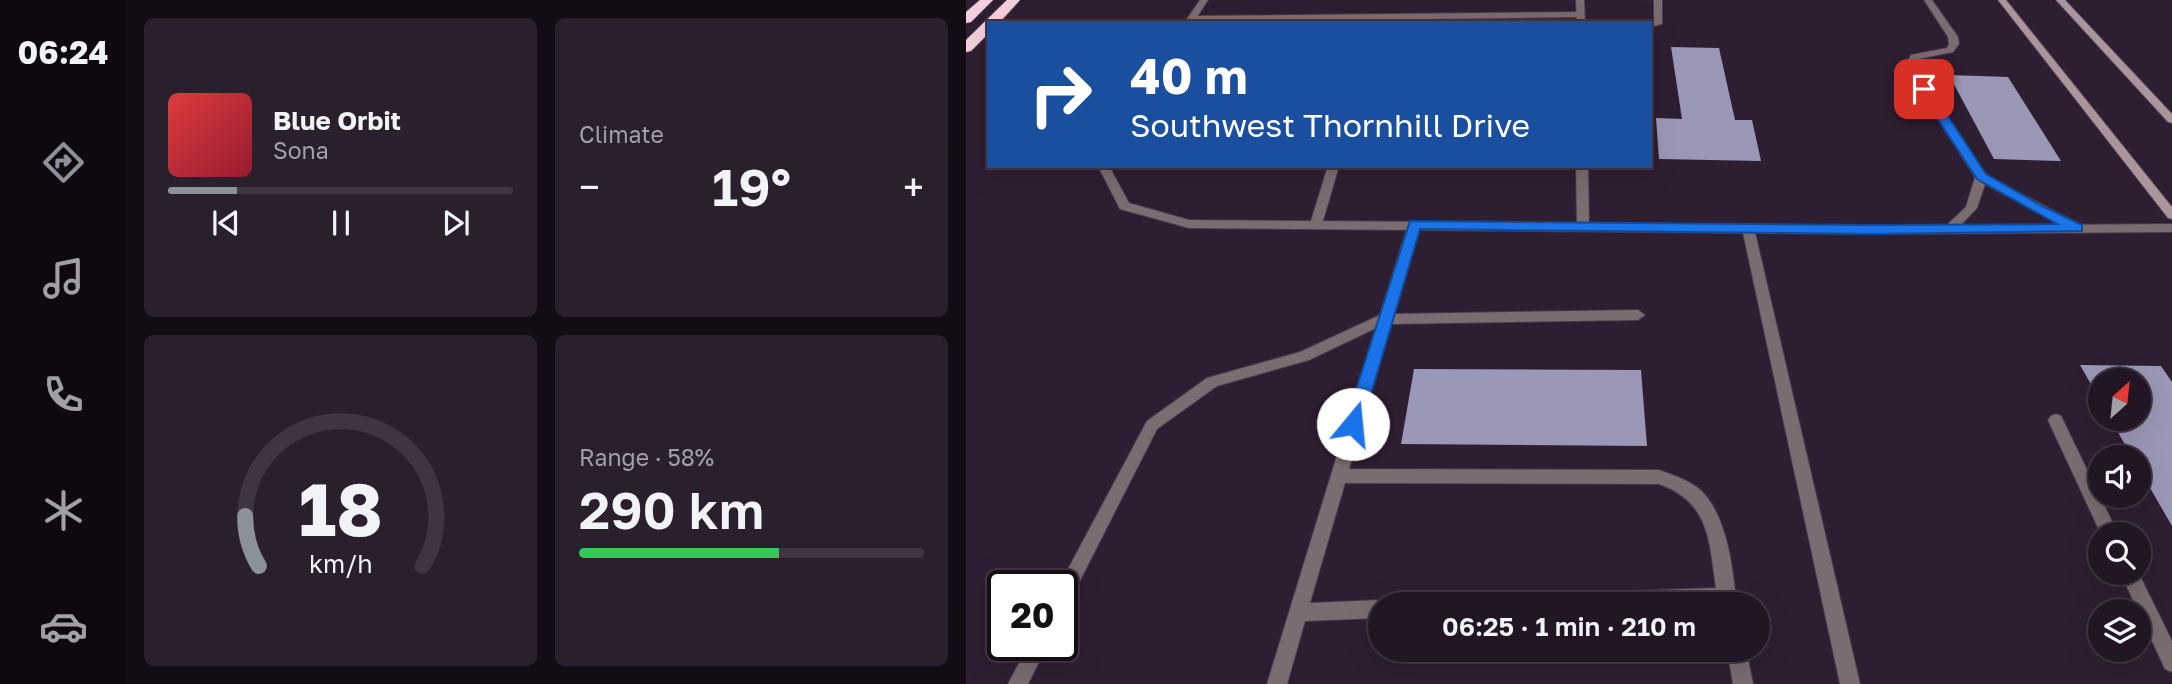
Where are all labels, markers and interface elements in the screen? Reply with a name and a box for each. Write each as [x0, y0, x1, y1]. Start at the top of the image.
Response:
text: 06:24 [18, 33, 108, 71]
text: 40 m [1130, 46, 1248, 105]
icon: right [1015, 49, 1106, 140]
pin [1894, 59, 1954, 119]
icon: arrive [1905, 70, 1943, 108]
text: Blue Orbit [273, 105, 401, 136]
text: Southwest Thornhill Drive [1130, 106, 1530, 144]
text: Climate [579, 120, 664, 148]
text: Sona [273, 136, 329, 164]
icon: directions [39, 138, 88, 187]
text: 19° [712, 155, 791, 217]
text: − [579, 164, 600, 209]
text: + [903, 164, 924, 209]
icon: previous [207, 204, 245, 242]
icon: pause [322, 204, 360, 242]
icon: next [437, 204, 475, 242]
icon: music [39, 254, 88, 303]
north arrow [2088, 368, 2151, 430]
map controls [2088, 368, 2151, 662]
icon: phone [39, 370, 88, 419]
position arrow [1316, 387, 1390, 461]
text: Range · 58% [579, 443, 714, 471]
button: sound [2088, 445, 2151, 508]
text: 18 [298, 466, 383, 553]
text: 290 km [579, 478, 764, 540]
icon: climate [39, 486, 88, 535]
button: search [2088, 522, 2151, 585]
text: km/h [309, 548, 372, 579]
speed limit sign: 20 [987, 570, 1078, 661]
button: layers [2088, 599, 2151, 662]
icon: car [39, 602, 88, 651]
text: 06:25 · 1 min · 210 m [1442, 611, 1696, 642]

